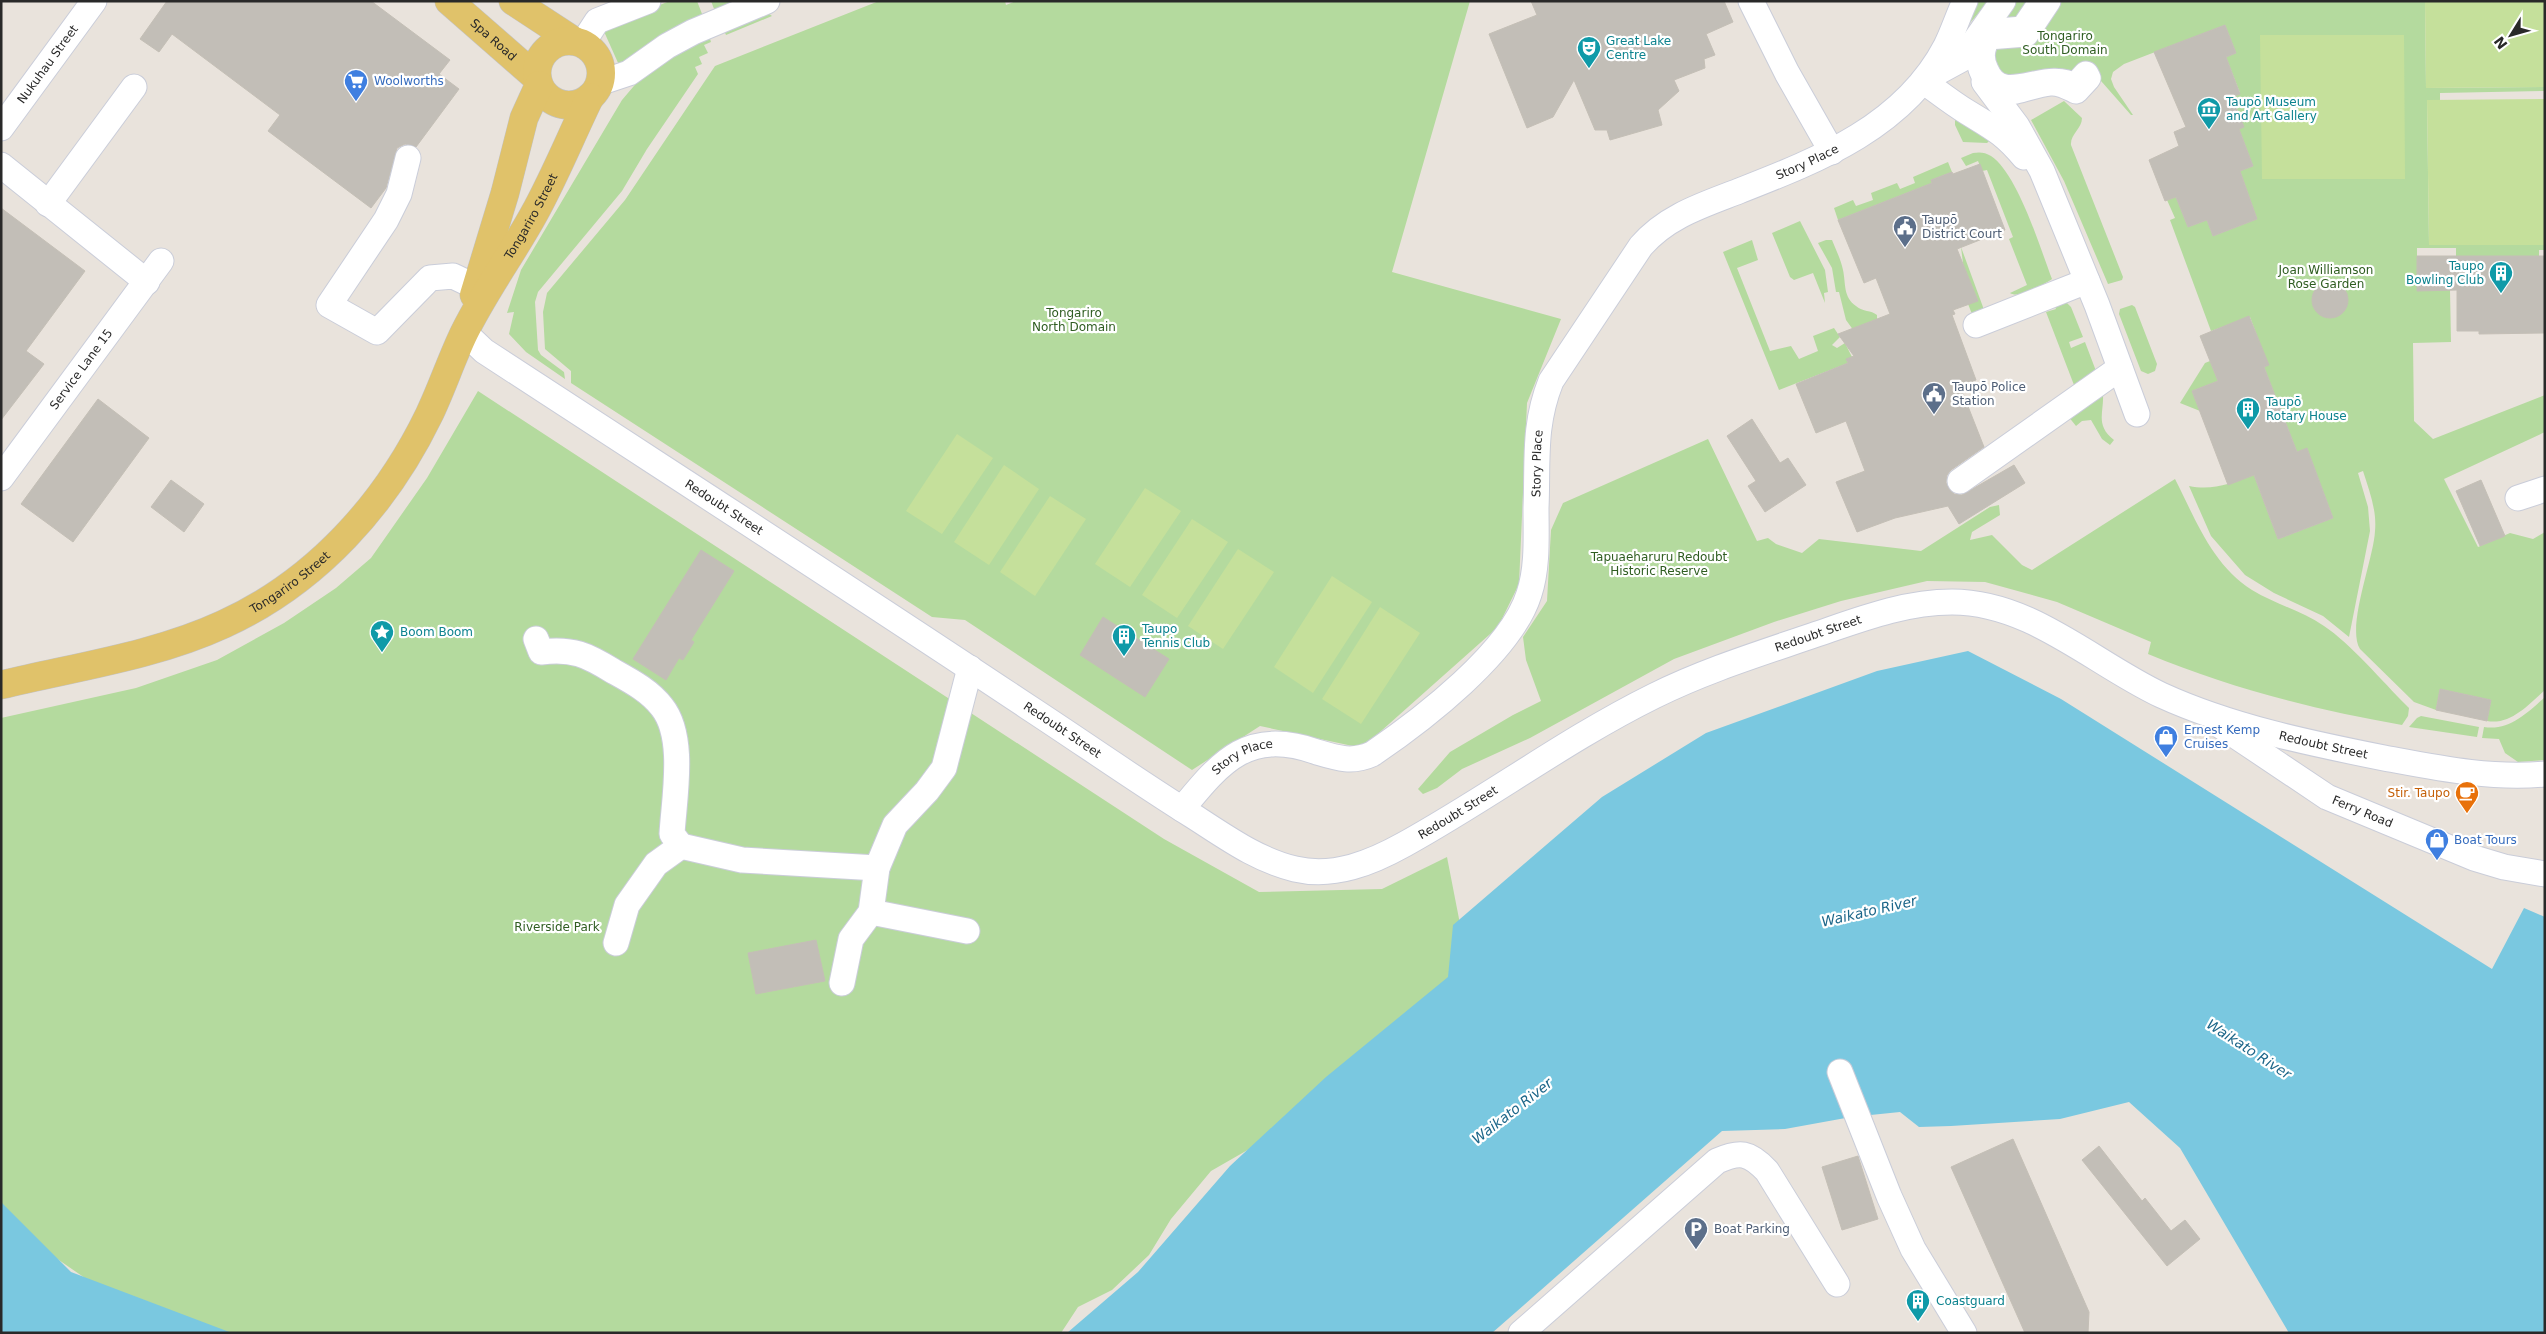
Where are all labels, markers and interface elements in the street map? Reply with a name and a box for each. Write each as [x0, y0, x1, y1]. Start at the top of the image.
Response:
north arrow [2486, 10, 2536, 60]
street label: Spa Road [468, 16, 519, 64]
street label: Nukuhau Street [14, 22, 81, 106]
park label: Tongariro South Domain [2022, 29, 2108, 57]
text: N [2491, 33, 2511, 52]
place label: Great Lake Centre [1606, 34, 1671, 62]
theatre icon: Great Lake Centre [1576, 35, 1602, 69]
supermarket icon: Woolworths [343, 68, 369, 102]
place label: Woolworths [374, 74, 444, 88]
place label: Taupō Museum and Art Gallery [2225, 95, 2317, 123]
museum icon: Taupō Museum and Art Gallery [2196, 96, 2222, 130]
street label: Story Place [1774, 142, 1841, 183]
street label: Tongariro Street [501, 171, 561, 263]
place label: Taupō District Court [1921, 213, 2002, 241]
public building icon: Taupō District Court [1892, 214, 1918, 248]
place label: Taupo Bowling Club [2406, 259, 2484, 287]
building icon: Taupo Bowling Club [2488, 260, 2514, 294]
park label: Joan Williamson Rose Garden [2278, 263, 2373, 291]
park label: Tongariro North Domain [1032, 306, 1116, 334]
street label: Service Lane 15 [47, 326, 115, 412]
place label: Taupō Police Station [1951, 380, 2026, 408]
public building icon: Taupō Police Station [1921, 381, 1947, 415]
place label: Taupō Rotary House [2265, 395, 2347, 423]
building icon: Taupō Rotary House [2235, 396, 2261, 430]
street label: Story Place [1529, 429, 1546, 497]
street label: Redoubt Street [682, 477, 766, 538]
street label: Tongariro Street [247, 548, 333, 617]
park label: Tapuaeharuru Redoubt Historic Reserve [1590, 550, 1728, 578]
street label: Redoubt Street [1773, 612, 1863, 655]
place icon: Boom Boom [369, 619, 395, 653]
place label: Taupo Tennis Club [1141, 622, 1210, 650]
building icon: Taupo Tennis Club [1111, 623, 1137, 657]
place label: Boom Boom [400, 625, 473, 639]
street label: Redoubt Street [1021, 699, 1104, 761]
place label: Ernest Kemp Cruises [2184, 723, 2260, 751]
shop icon: Ernest Kemp Cruises [2153, 724, 2179, 758]
street label: Redoubt Street [2278, 728, 2369, 762]
street label: Story Place [1209, 737, 1273, 778]
cafe icon: Stir. Taupo [2454, 780, 2480, 814]
street label: Redoubt Street [1416, 783, 1500, 842]
place label: Stir. Taupo [2388, 786, 2450, 800]
street label: Ferry Road [2330, 793, 2395, 831]
shop icon: Boat Tours [2424, 827, 2450, 861]
place label: Boat Tours [2454, 833, 2517, 847]
water label: Waikato River [1820, 892, 1919, 930]
park label: Riverside Park [514, 920, 600, 934]
water label: Waikato River [2204, 1016, 2295, 1083]
water label: Waikato River [1469, 1074, 1556, 1147]
parking icon: Boat Parking [1683, 1216, 1709, 1250]
place label: Boat Parking [1714, 1222, 1790, 1236]
building icon: Coastguard [1905, 1288, 1931, 1322]
place label: Coastguard [1936, 1294, 2005, 1308]

